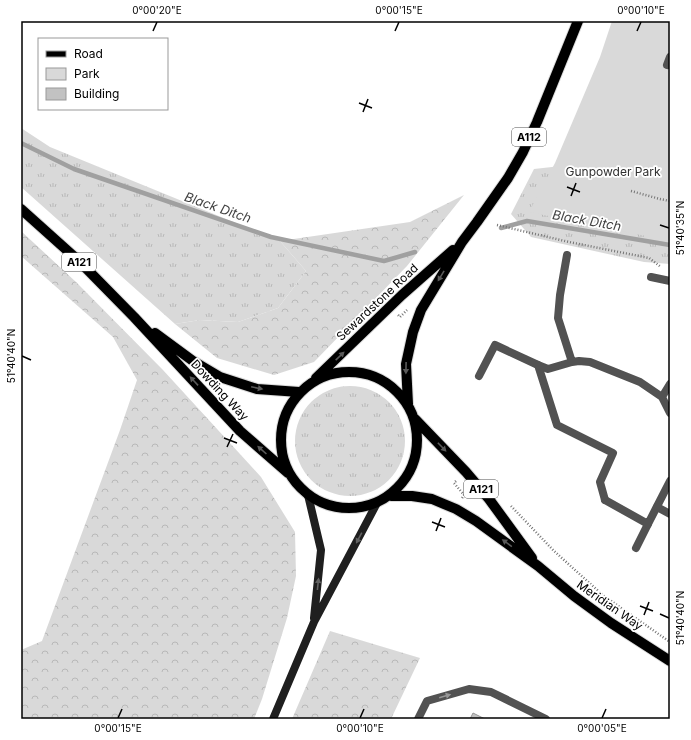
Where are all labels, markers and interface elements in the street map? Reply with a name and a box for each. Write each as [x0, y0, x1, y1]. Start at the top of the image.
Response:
text: 0°00'20"E [132, 4, 182, 16]
text: 0°00'15"E [375, 4, 423, 16]
text: 0°00'10"E [617, 4, 665, 16]
legend [38, 38, 168, 110]
text: Road [74, 46, 103, 61]
text: Park [74, 66, 100, 81]
text: Building [74, 86, 119, 101]
road number: A112 [512, 128, 546, 146]
park label: Gunpowder Park [566, 164, 661, 179]
water label: Black Ditch [182, 188, 254, 226]
text: 51°40'35"N [674, 201, 686, 255]
water label: Black Ditch [551, 206, 623, 234]
road number: A121 [62, 253, 96, 271]
street label: Sewardstone Road [333, 260, 421, 344]
one-way arrow [438, 270, 445, 282]
text: 51°40'40"N [5, 329, 17, 383]
one-way arrow [335, 351, 345, 360]
street label: Dowding Way [188, 356, 252, 424]
one-way arrow [403, 362, 409, 375]
one-way arrow [190, 377, 199, 386]
one-way arrow [251, 385, 263, 391]
one-way arrow [437, 442, 447, 452]
one-way arrow [257, 446, 266, 455]
road number: A121 [464, 480, 498, 498]
one-way arrow [355, 532, 362, 543]
one-way arrow [502, 540, 512, 548]
street label: Meridian Way [574, 577, 646, 633]
one-way arrow [315, 578, 321, 590]
text: 51°40'40"N [674, 591, 686, 645]
one-way arrow [439, 693, 451, 699]
text: 0°00'15"E [94, 722, 142, 734]
text: 0°00'10"E [336, 722, 384, 734]
text: 0°00'05"E [577, 722, 627, 734]

